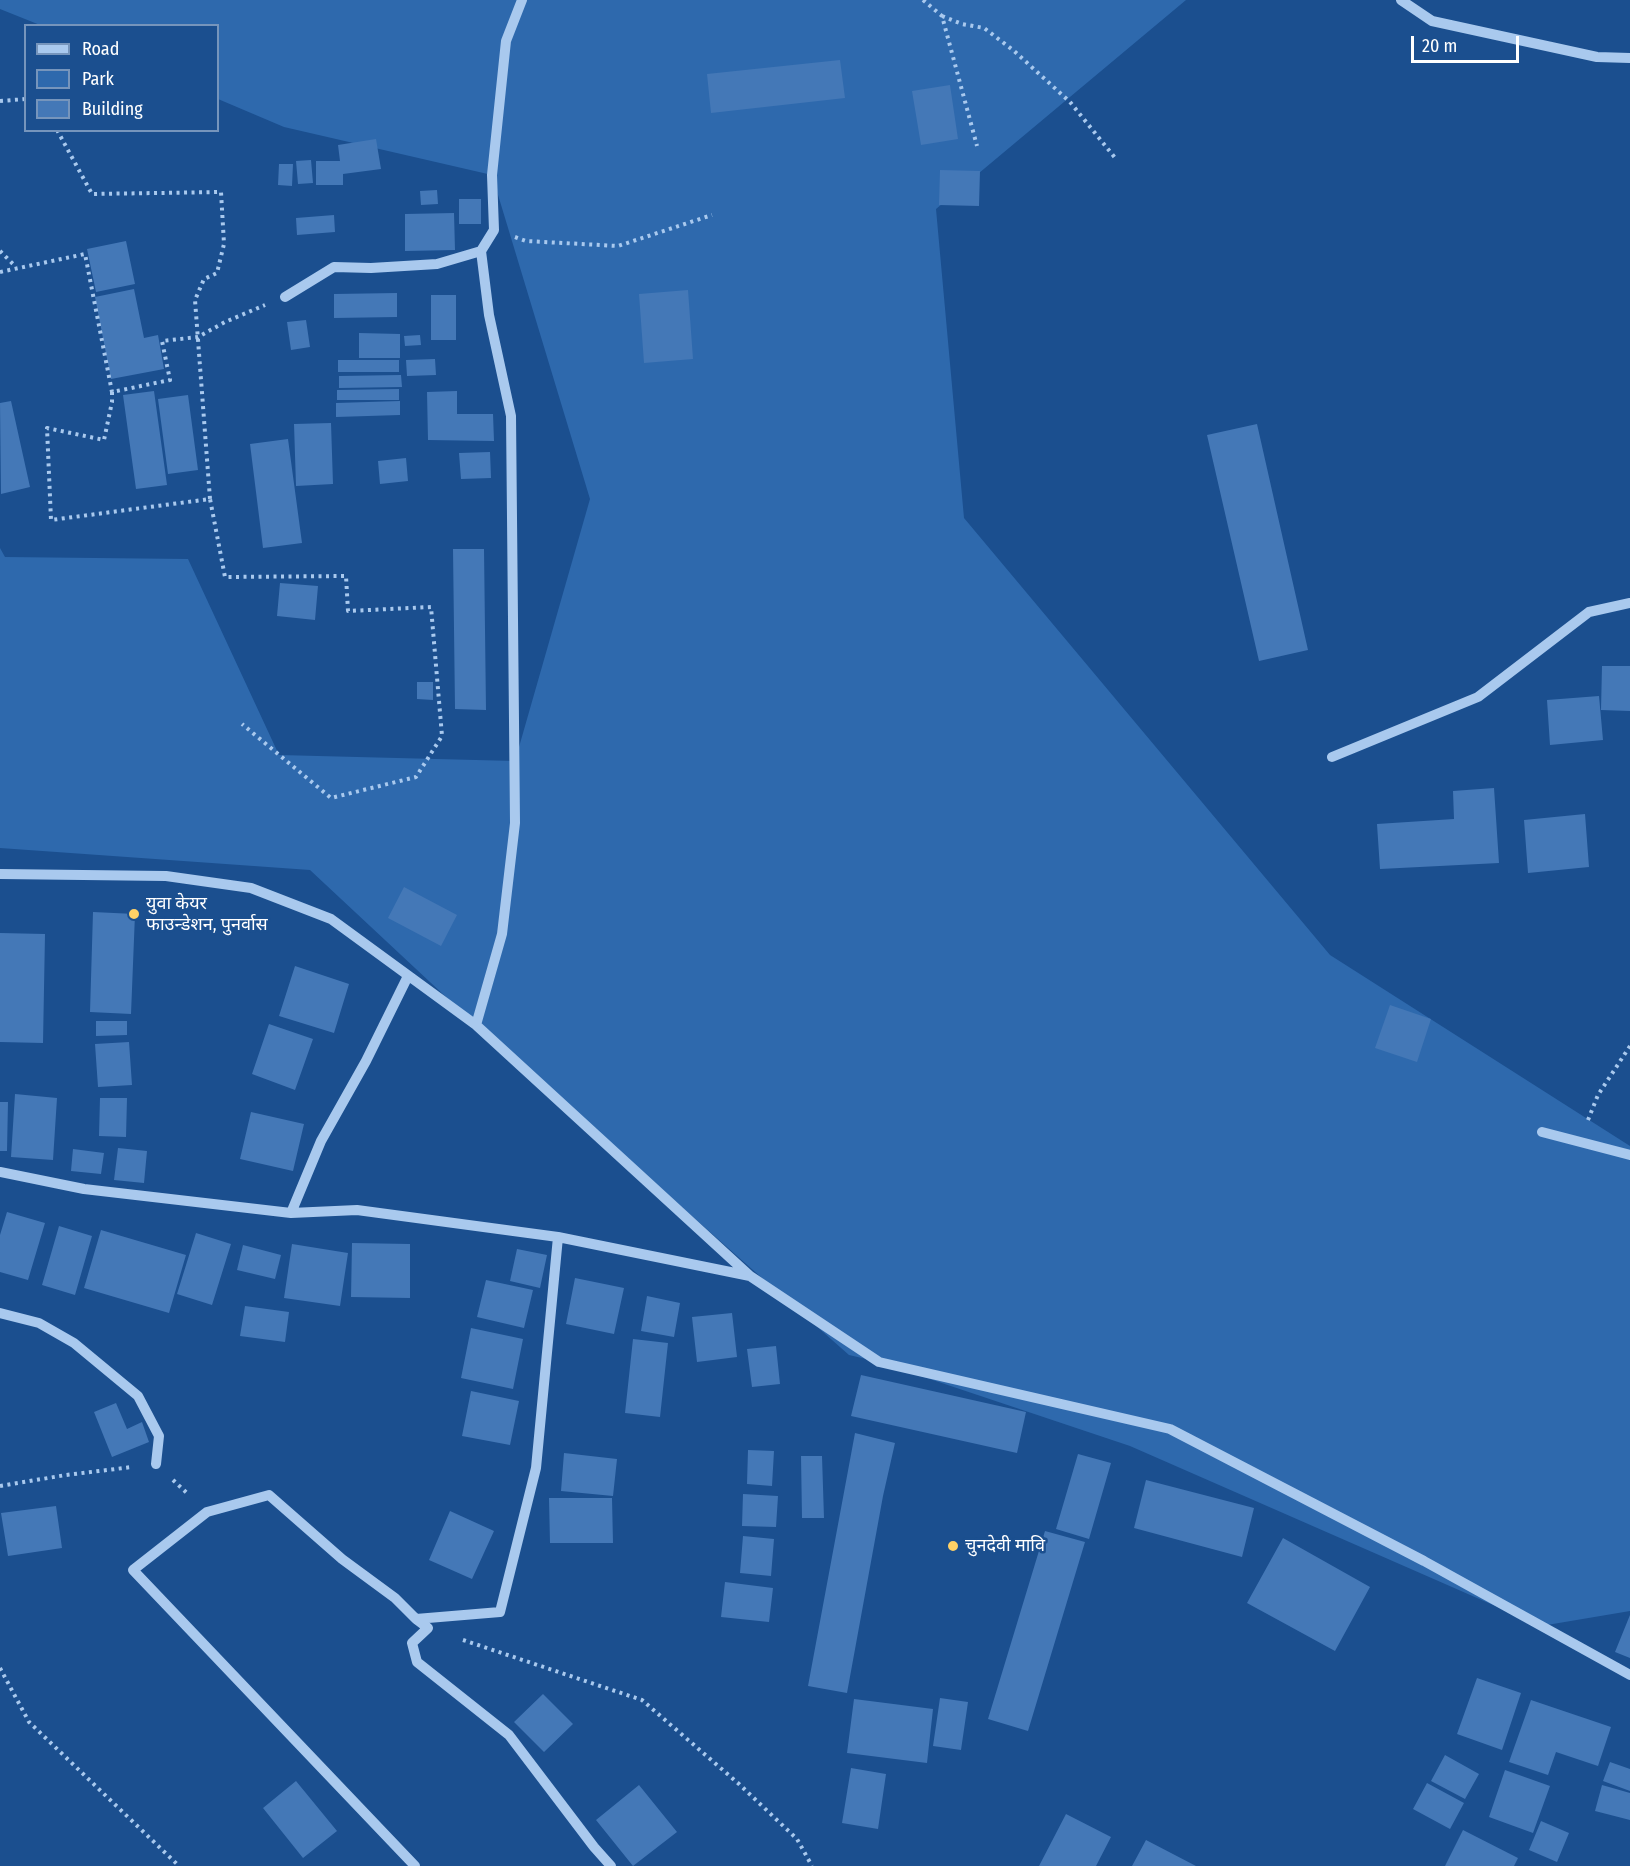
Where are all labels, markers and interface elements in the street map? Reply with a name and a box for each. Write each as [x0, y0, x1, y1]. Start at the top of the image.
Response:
legend [24, 24, 219, 132]
scale bar [1414, 24, 1522, 62]
text: 20 m [1422, 35, 1457, 57]
text: Road [82, 38, 119, 60]
text: Park [82, 68, 114, 90]
text: Building [82, 98, 143, 120]
place label: युवा केयर फाउन्डेशन, पुनर्वास [146, 893, 268, 936]
marker: युवा केयर फाउन्डेशन, पुनर्वास [127, 907, 141, 921]
place label: चुनदेवी मावि [965, 1535, 1045, 1557]
marker: चुनदेवी मावि [946, 1539, 960, 1553]

